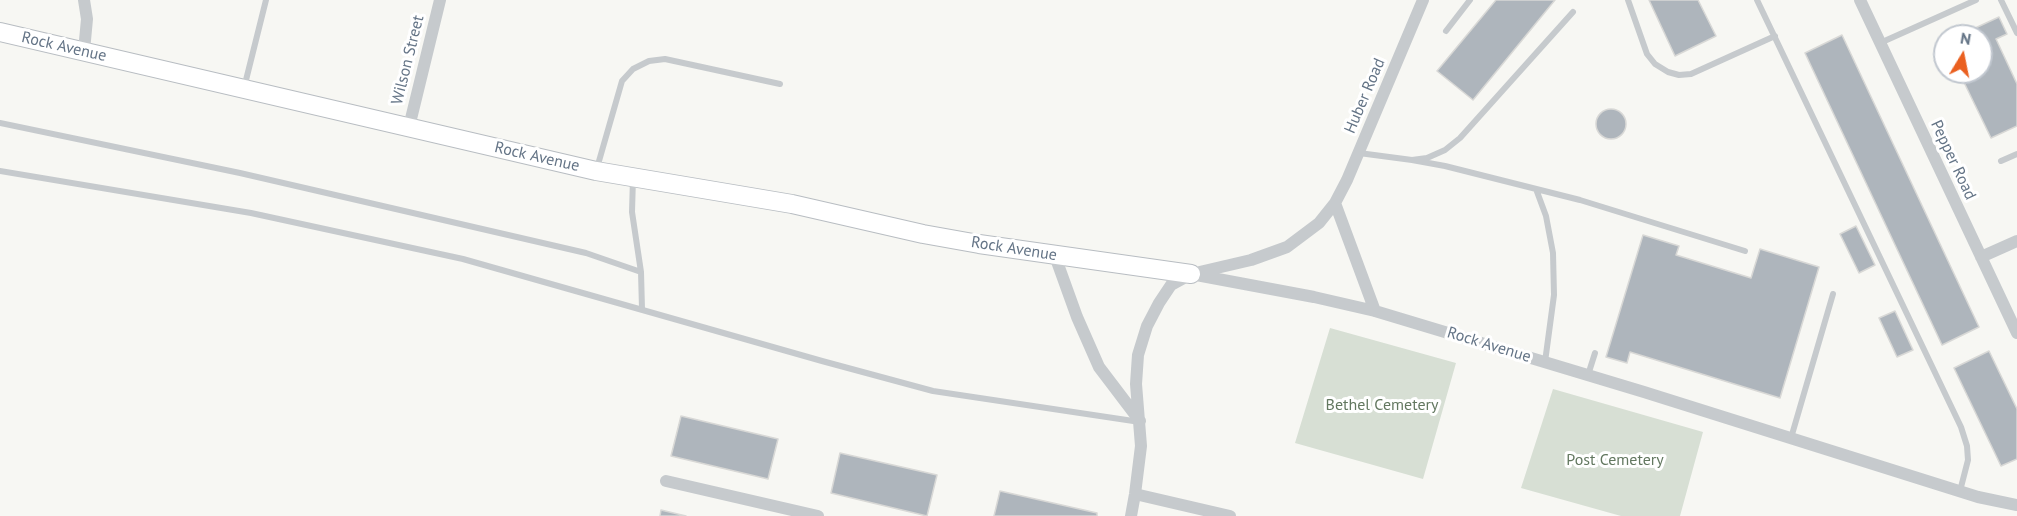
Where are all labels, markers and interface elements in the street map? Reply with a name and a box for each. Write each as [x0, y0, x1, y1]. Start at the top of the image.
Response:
street label: Wilson Street [388, 13, 428, 107]
north arrow [1933, 24, 1993, 84]
text: N [1959, 27, 1973, 49]
street label: Rock Avenue [20, 28, 108, 66]
street label: Huber Road [1341, 56, 1389, 136]
street label: Pepper Road [1926, 117, 1980, 203]
street label: Rock Avenue [493, 138, 581, 176]
street label: Rock Avenue [970, 233, 1058, 265]
street label: Rock Avenue [1445, 323, 1533, 367]
park label: Bethel Cemetery [1326, 395, 1438, 415]
park label: Post Cemetery [1566, 450, 1664, 470]

